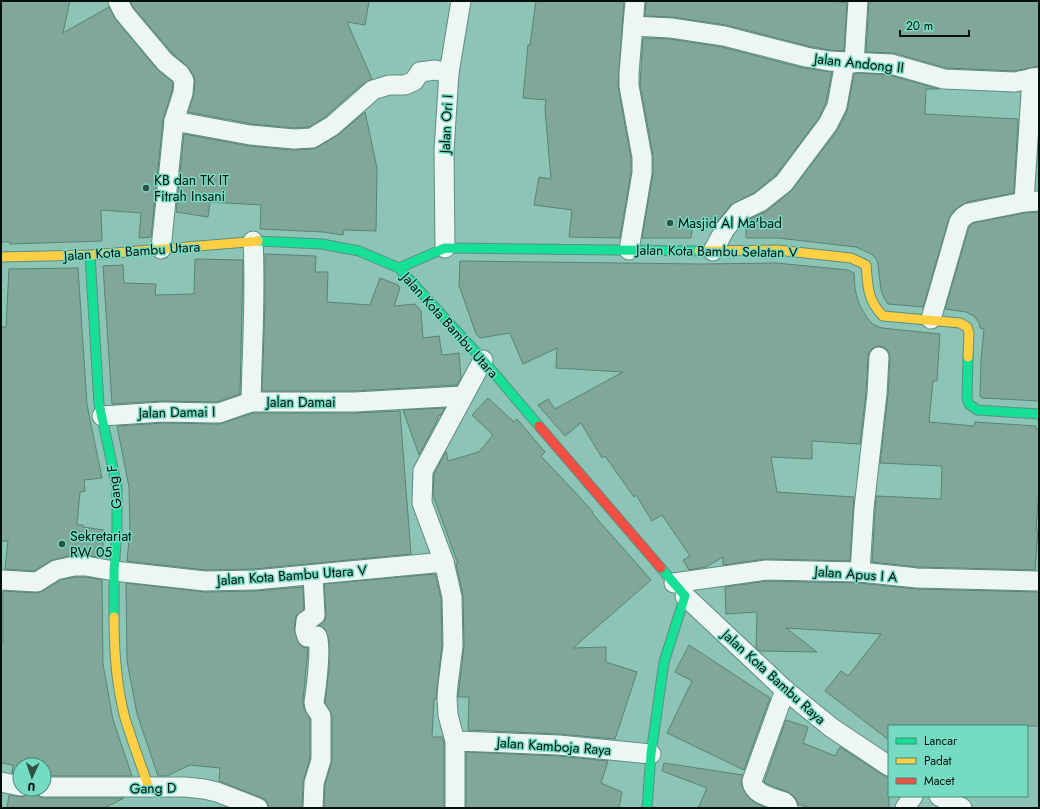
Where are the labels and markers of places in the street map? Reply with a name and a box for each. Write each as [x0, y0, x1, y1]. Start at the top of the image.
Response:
place label: KB dan TK IT Fitrah Insani [154, 170, 229, 206]
marker: KB dan TK IT Fitrah Insani [141, 183, 151, 193]
place label: Masjid Al Ma'bad [678, 213, 782, 233]
marker: Masjid Al Ma'bad [665, 218, 675, 228]
place label: Sekretariat RW 05 [70, 526, 132, 562]
marker: Sekretariat RW 05 [57, 539, 67, 549]

